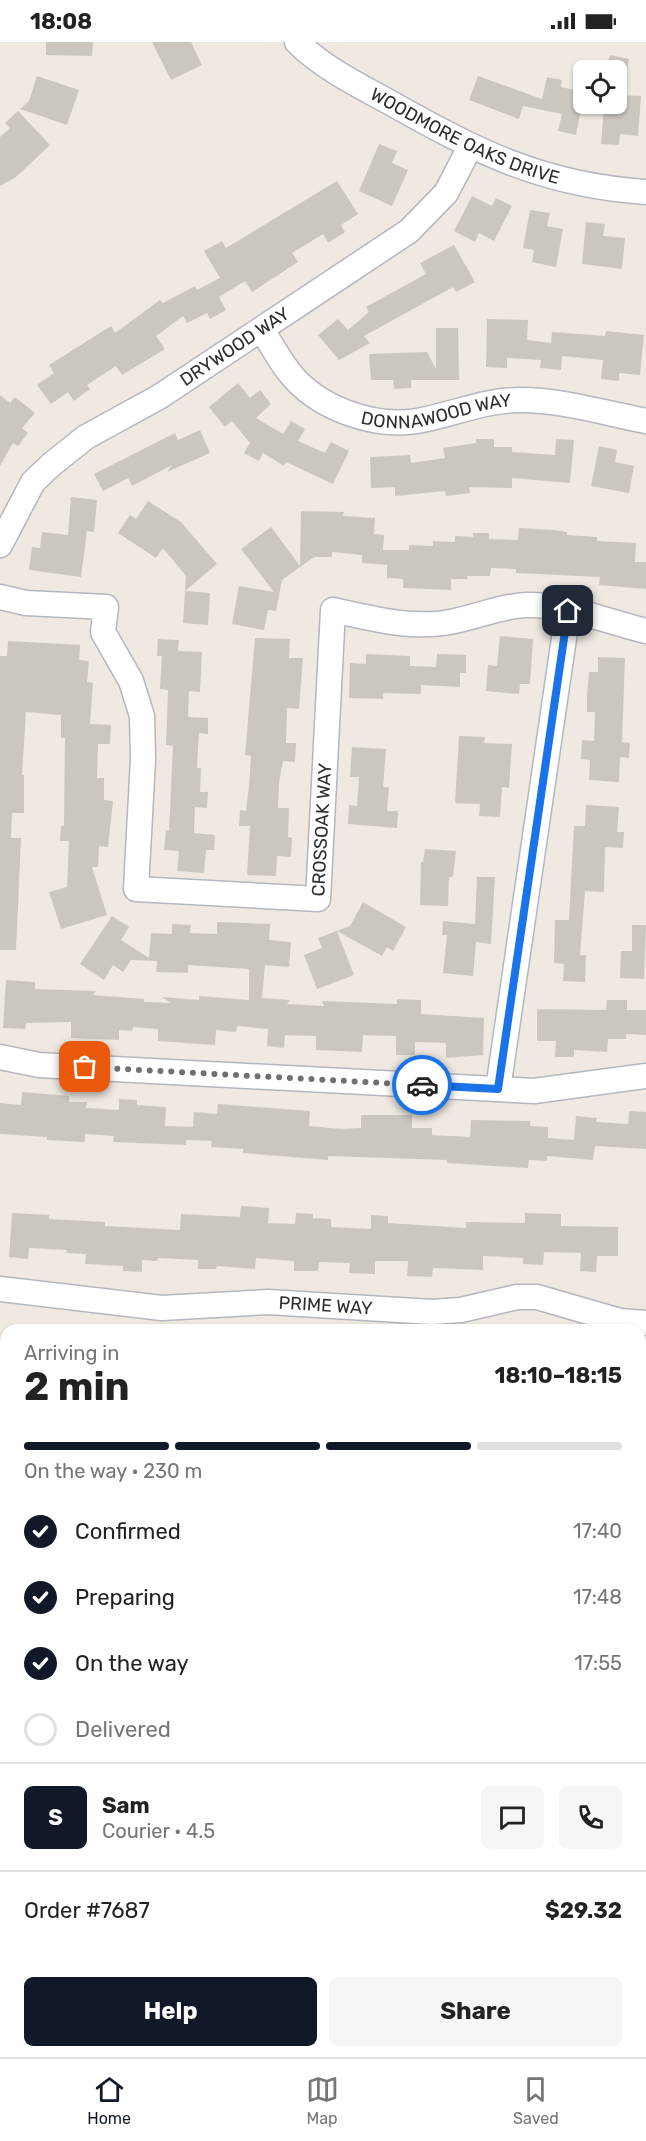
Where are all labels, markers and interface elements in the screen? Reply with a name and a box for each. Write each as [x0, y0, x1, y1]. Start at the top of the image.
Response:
text: 18:08 [30, 8, 92, 35]
map controls [573, 60, 627, 114]
button: locate [573, 60, 627, 114]
street label: WOODMORE OAKS DRIVE [367, 83, 562, 189]
street label: DRYWOOD WAY [176, 302, 294, 391]
street label: DONNAWOOD WAY [359, 389, 513, 434]
pin [542, 585, 593, 636]
icon: home [551, 594, 584, 627]
street label: CROSSOAK WAY [307, 762, 336, 897]
pin [59, 1041, 110, 1092]
icon: bag [68, 1050, 101, 1083]
courier [392, 1055, 452, 1115]
icon: car [406, 1069, 439, 1102]
street label: PRIME WAY [278, 1292, 374, 1319]
text: Arriving in [24, 1341, 119, 1365]
text: 18:10–18:15 [495, 1362, 622, 1389]
text: 2 min [24, 1364, 130, 1410]
text: On the way · 230 m [24, 1459, 202, 1483]
icon: check [24, 1515, 57, 1548]
text: Confirmed [75, 1518, 181, 1545]
text: 17:40 [573, 1519, 622, 1543]
icon: check [24, 1581, 57, 1614]
text: Preparing [75, 1584, 175, 1611]
text: 17:48 [573, 1585, 622, 1609]
icon: check [24, 1647, 57, 1680]
text: On the way [75, 1650, 189, 1677]
text: 17:55 [574, 1651, 622, 1675]
text: Delivered [75, 1716, 171, 1743]
button: chat [481, 1786, 544, 1849]
button: phone [559, 1786, 622, 1849]
text: Sam [102, 1792, 150, 1819]
text: S [48, 1804, 63, 1831]
text: Courier · 4.5 [102, 1819, 215, 1843]
text: Order #7687 [24, 1897, 150, 1924]
text: $29.32 [545, 1897, 622, 1924]
button: Help [24, 1977, 317, 2046]
button: Share [329, 1977, 622, 2046]
tab: Home [87, 2073, 131, 2128]
tab: Map [306, 2073, 339, 2128]
tab: Saved [513, 2073, 559, 2128]

